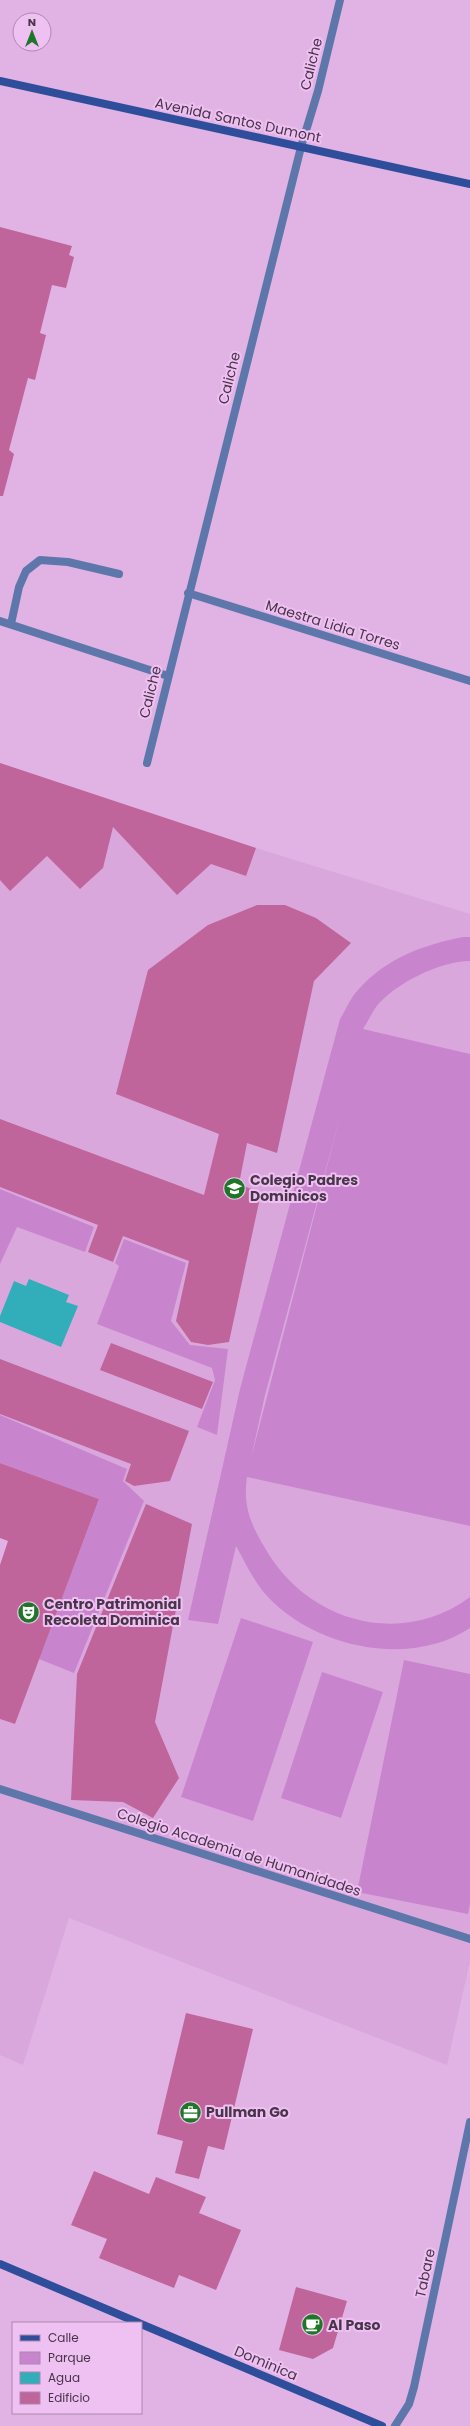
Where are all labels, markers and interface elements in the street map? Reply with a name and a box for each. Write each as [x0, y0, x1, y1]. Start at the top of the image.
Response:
north arrow [12, 12, 52, 52]
text: N [28, 14, 36, 30]
street label: Caliche [295, 35, 327, 92]
street label: Avenida Santos Dumont [153, 93, 323, 147]
street label: Caliche [213, 349, 245, 406]
street label: Maestra Lidia Torres [263, 595, 403, 655]
street label: Caliche [134, 663, 166, 720]
place label: Colegio Padres Dominicos [250, 1170, 358, 1206]
school or university icon: Colegio Padres Dominicos [222, 1175, 248, 1201]
place label: Centro Patrimonial Recoleta Dominica [44, 1594, 181, 1630]
theatre icon: Centro Patrimonial Recoleta Dominica [15, 1599, 41, 1625]
street label: Colegio Academia de Humanidades [115, 1803, 363, 1901]
office icon: Pullman Go [178, 2099, 204, 2125]
place label: Pullman Go [206, 2102, 289, 2122]
street label: Tabare [410, 2246, 440, 2299]
cafe icon: Al Paso [300, 2312, 326, 2338]
place label: Al Paso [328, 2315, 380, 2335]
legend [12, 2322, 142, 2414]
text: Calle [48, 2329, 79, 2346]
street label: Dominica [231, 2341, 301, 2385]
text: Parque [48, 2349, 91, 2366]
text: Agua [48, 2369, 80, 2386]
text: Edificio [48, 2389, 90, 2406]

